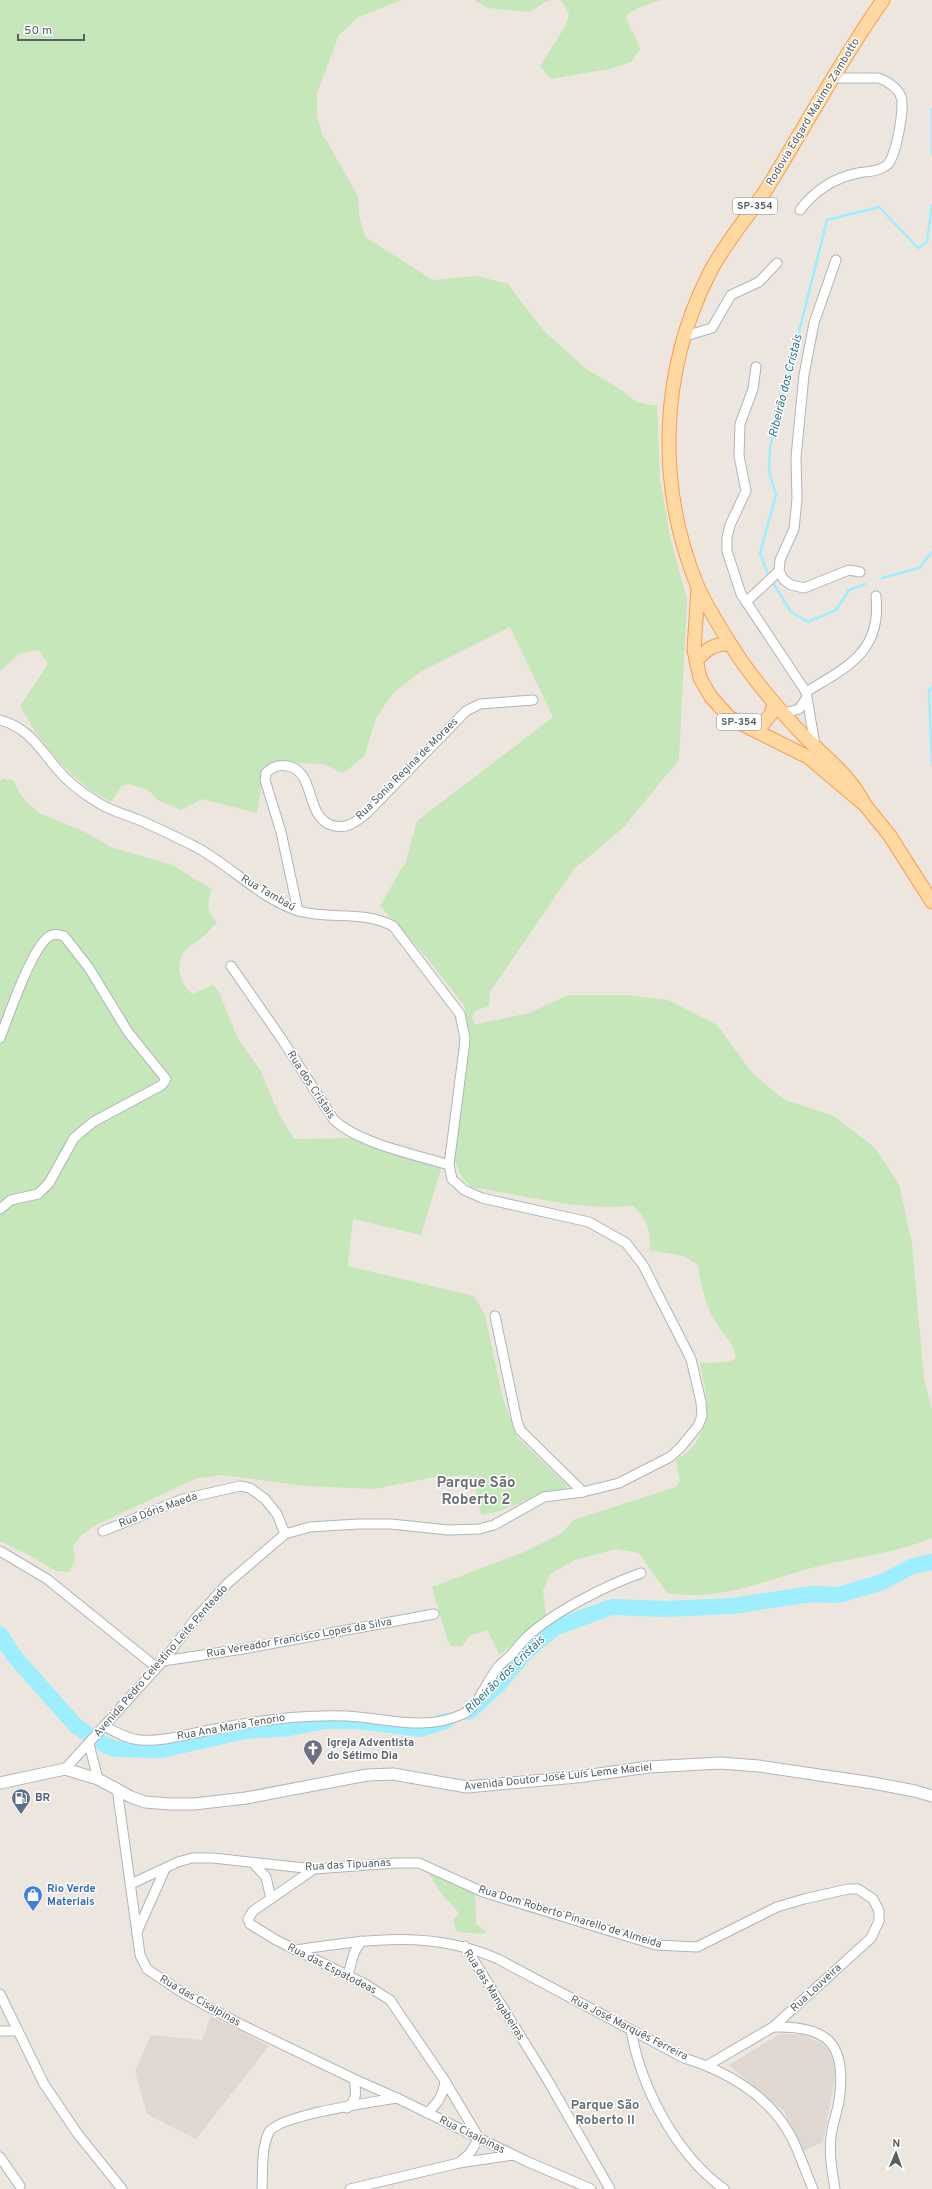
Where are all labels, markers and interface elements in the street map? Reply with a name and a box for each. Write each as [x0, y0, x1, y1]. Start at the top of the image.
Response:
scale bar [18, 16, 84, 42]
text: 50 m [24, 23, 52, 39]
street label: Rodovia Edgard Máximo Zambotto [763, 36, 863, 188]
road number: SP-354 [733, 198, 777, 214]
water label: Ribeirão dos Cristais [765, 332, 807, 439]
road number: SP-354 [717, 714, 761, 730]
street label: Rua Sonia Regina de Moraes [353, 715, 461, 823]
street label: Rua Tambaú [238, 872, 298, 914]
street label: Rua dos Cristais [284, 1048, 338, 1122]
district label: Parque São Roberto 2 [436, 1474, 516, 1510]
street label: Rua Dóris Maeda [117, 1489, 199, 1531]
street label: Avenida Pedro Celestino Leite Penteado [91, 1582, 231, 1740]
street label: Rua Vereador Francisco Lopes da Silva [205, 1615, 393, 1661]
water label: Ribeirão dos Cristais [461, 1632, 549, 1717]
street label: Rua Ana Maria Tenorio [176, 1711, 286, 1743]
place label: Igreja Adventista do Sétimo Dia [327, 1736, 414, 1763]
church icon: Igreja Adventista do Sétimo Dia [302, 1738, 324, 1766]
street label: Avenida Doutor José Luís Leme Maciel [463, 1760, 653, 1794]
fuel station icon: BR [10, 1787, 32, 1815]
place label: BR [35, 1791, 50, 1805]
street label: Rua das Tipuanas [305, 1856, 391, 1874]
place label: Rio Verde Materiais [47, 1882, 96, 1909]
street label: Rua Dom Roberto Pinarello de Almeida [477, 1882, 664, 1952]
shop icon: Rio Verde Materiais [22, 1884, 44, 1912]
street label: Rua das Espatodeas [285, 1940, 379, 1998]
street label: Rua das Mangabeiras [460, 1947, 528, 2043]
street label: Rua Louveira [788, 1961, 845, 2015]
street label: Rua das Cisalpinas [157, 1972, 243, 2030]
street label: Rua José Marquês Ferreira [568, 1992, 690, 2064]
district label: Parque São Roberto II [571, 2098, 639, 2129]
street label: Rua Cisalpinas [437, 2113, 507, 2157]
north arrow [876, 2133, 916, 2173]
text: N [892, 2137, 901, 2151]

